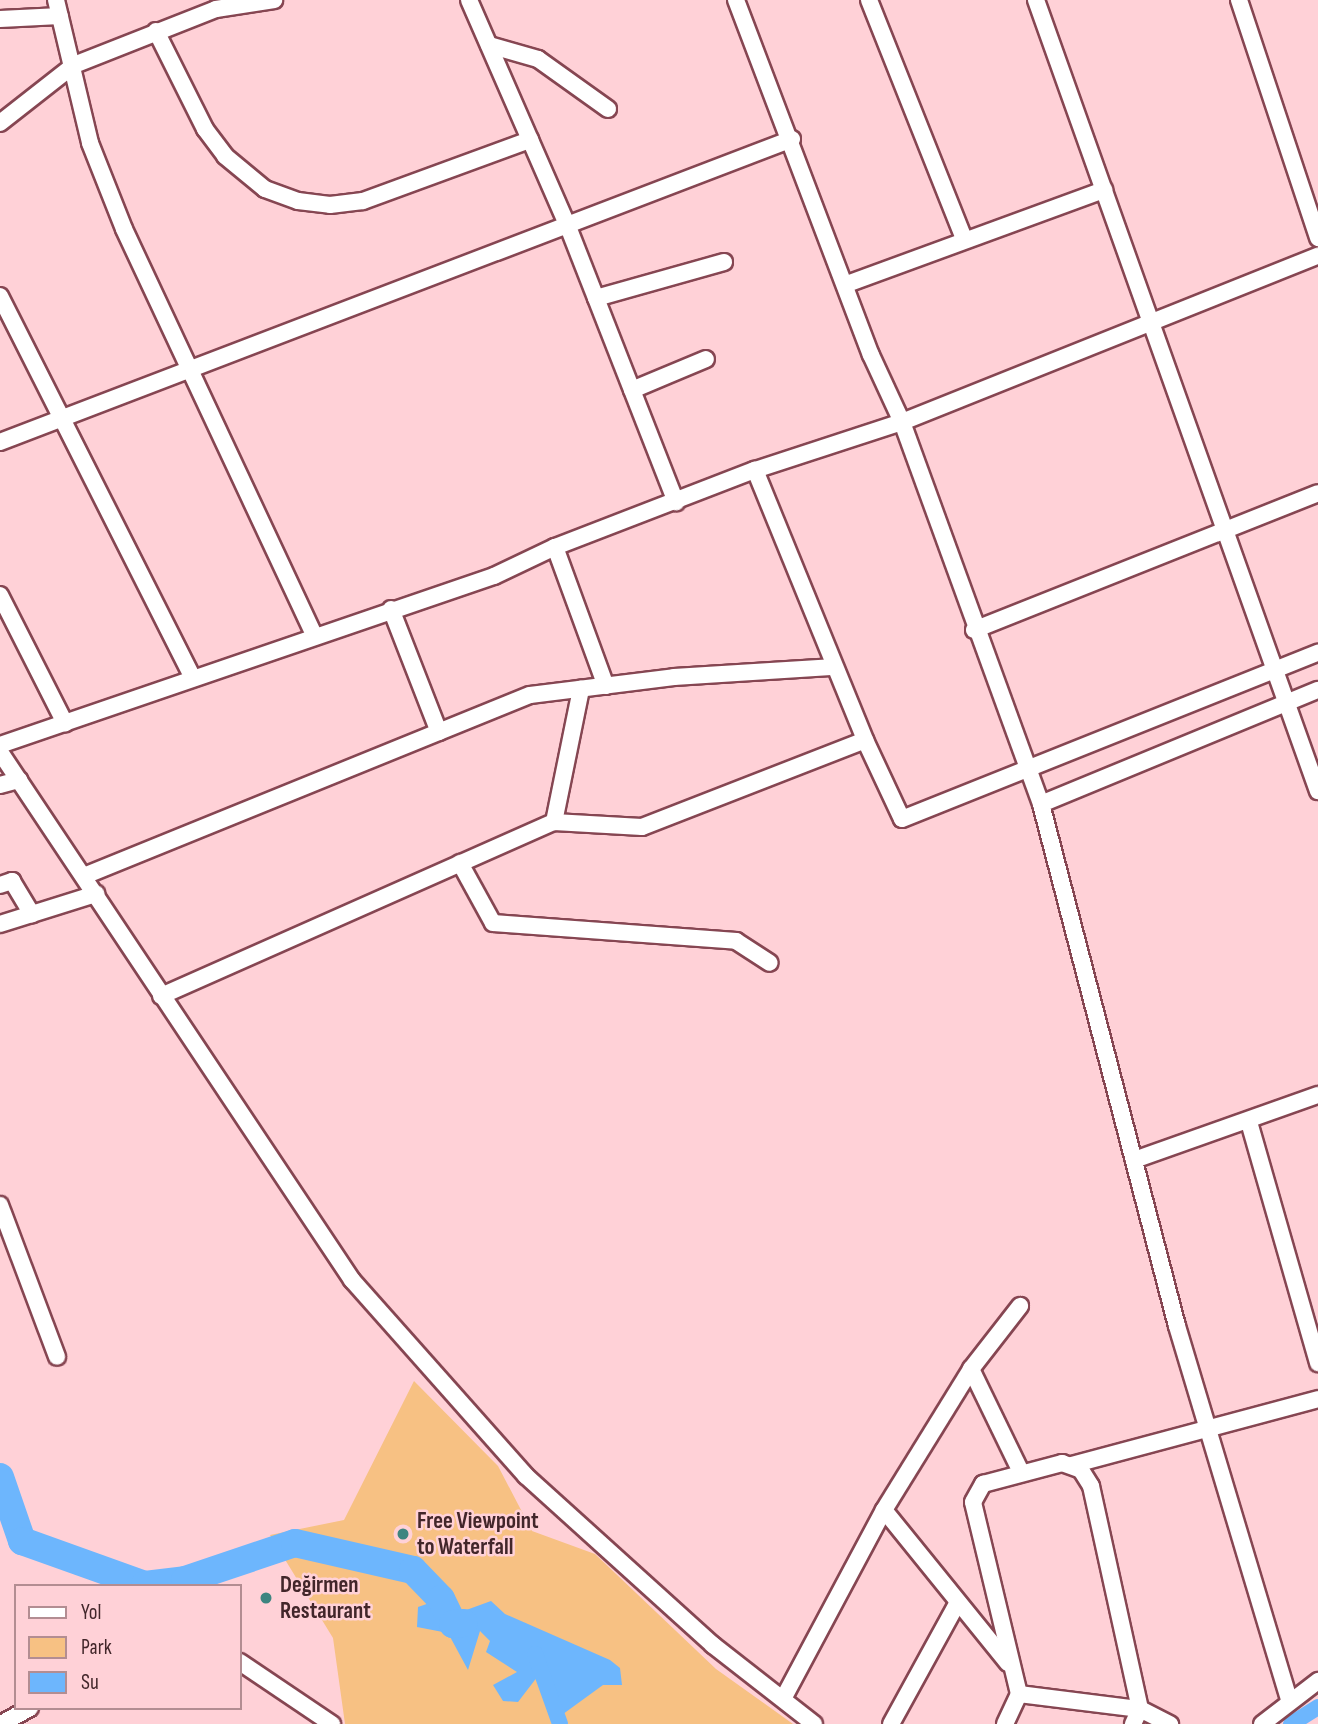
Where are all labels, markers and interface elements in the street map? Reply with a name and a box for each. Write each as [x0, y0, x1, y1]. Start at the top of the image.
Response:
place label: Free Viewpoint to Waterfall [417, 1507, 539, 1561]
marker: Free Viewpoint to Waterfall [395, 1526, 411, 1542]
place label: Değirmen Restaurant [280, 1571, 371, 1625]
legend [14, 1584, 242, 1710]
marker: Değirmen Restaurant [258, 1590, 274, 1606]
text: Yol [81, 1600, 101, 1625]
text: Park [81, 1635, 112, 1660]
text: Su [81, 1670, 99, 1695]

